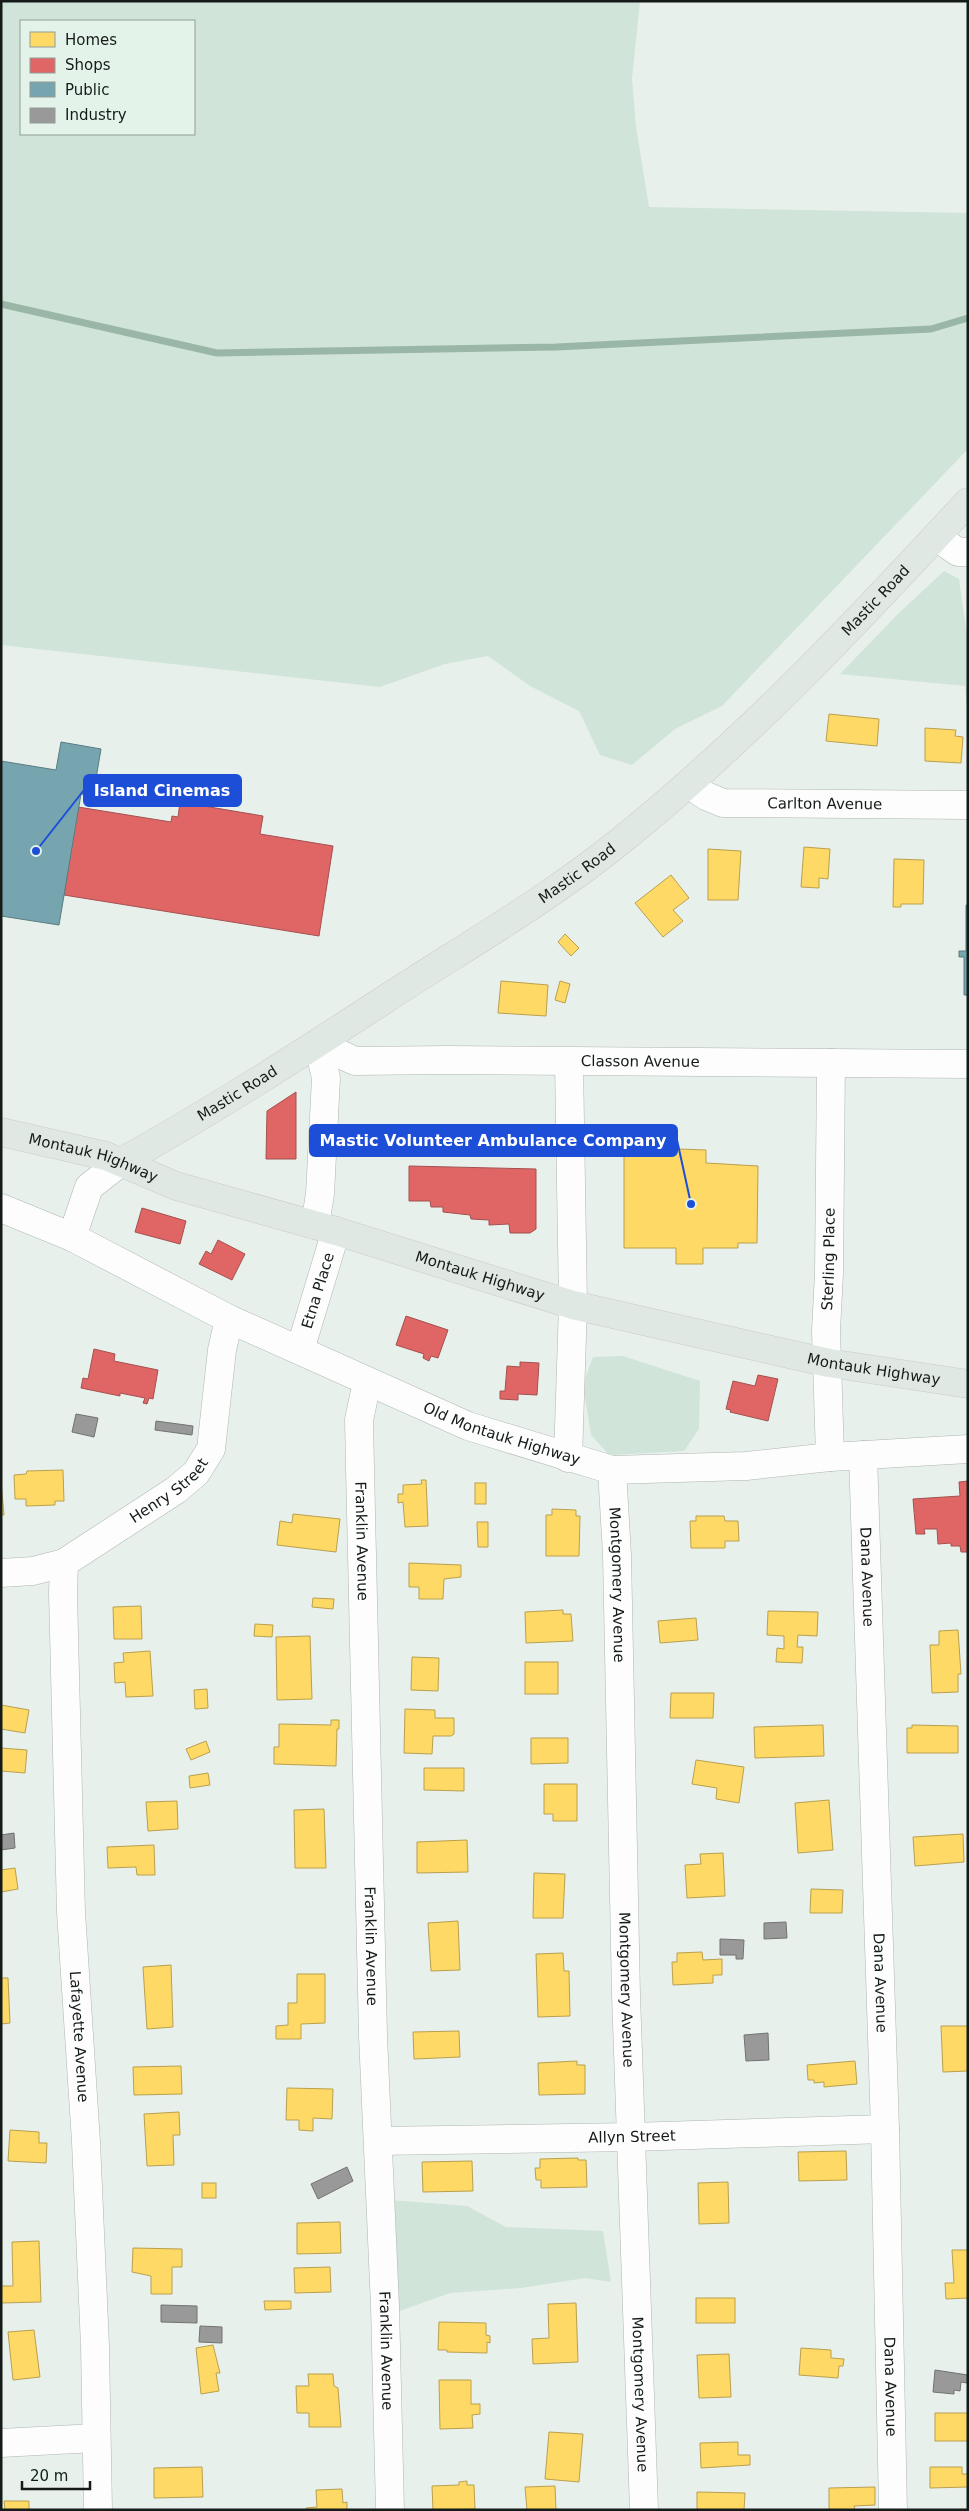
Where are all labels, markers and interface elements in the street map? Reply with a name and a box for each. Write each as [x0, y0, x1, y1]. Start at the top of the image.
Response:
legend [20, 20, 195, 135]
text: Homes [65, 31, 117, 49]
text: Shops [65, 56, 111, 74]
text: Public [65, 81, 109, 99]
text: Industry [65, 106, 127, 124]
street label: Mastic Road [838, 562, 913, 640]
callout: Island Cinemas [84, 775, 241, 806]
text: Island Cinemas [94, 781, 230, 800]
street label: Carlton Avenue [767, 794, 882, 813]
street label: Mastic Road [535, 839, 619, 907]
street label: Classon Avenue [581, 1052, 700, 1071]
street label: Mastic Road [194, 1062, 281, 1125]
callout: Mastic Volunteer Ambulance Company [310, 1125, 677, 1156]
street label: Montauk Highway [27, 1130, 161, 1186]
text: Mastic Volunteer Ambulance Company [320, 1131, 667, 1150]
street label: Sterling Place [818, 1208, 839, 1311]
street label: Montauk Highway [413, 1247, 547, 1305]
street label: Etna Place [298, 1250, 338, 1331]
street label: Montauk Highway [805, 1349, 942, 1389]
street label: Old Montauk Highway [420, 1398, 582, 1469]
street label: Henry Street [126, 1455, 212, 1527]
street label: Franklin Avenue [351, 1481, 372, 1601]
street label: Montgomery Avenue [605, 1507, 628, 1663]
street label: Dana Avenue [856, 1527, 878, 1627]
street label: Franklin Avenue [361, 1886, 381, 2006]
street label: Montgomery Avenue [615, 1912, 638, 2068]
street label: Dana Avenue [870, 1932, 891, 2033]
street label: Lafayette Avenue [66, 1970, 92, 2103]
street label: Allyn Street [588, 2127, 676, 2147]
street label: Franklin Avenue [375, 2291, 397, 2411]
street label: Montgomery Avenue [628, 2316, 652, 2473]
street label: Dana Avenue [880, 2336, 900, 2437]
scale bar [22, 2458, 90, 2490]
text: 20 m [30, 2467, 68, 2485]

